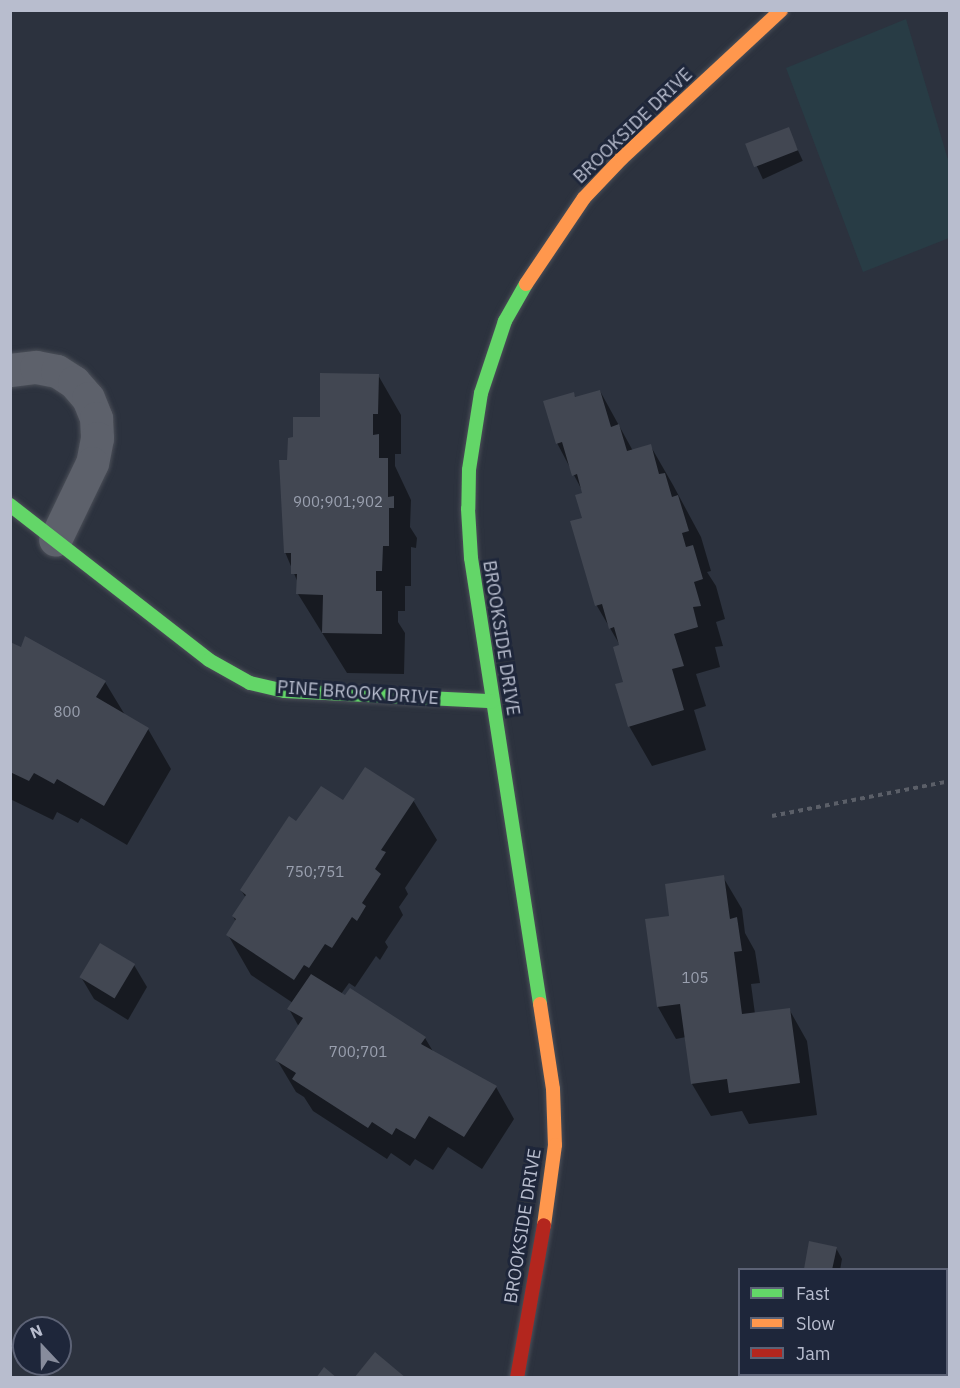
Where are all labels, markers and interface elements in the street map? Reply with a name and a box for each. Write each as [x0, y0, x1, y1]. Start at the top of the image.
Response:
street label: BROOKSIDE DRIVE [569, 64, 697, 188]
house number: 900;901;902 [293, 493, 383, 511]
street label: BROOKSIDE DRIVE [478, 559, 524, 717]
street label: PINE BROOK DRIVE [276, 677, 440, 709]
house number: 800 [54, 703, 80, 721]
house number: 750;751 [286, 863, 344, 881]
house number: 105 [682, 969, 708, 987]
house number: 700;701 [329, 1043, 387, 1061]
street label: BROOKSIDE DRIVE [500, 1147, 546, 1305]
legend [738, 1268, 948, 1376]
text: Fast [796, 1282, 830, 1305]
text: Slow [796, 1312, 835, 1335]
north arrow [12, 1316, 72, 1376]
text: N [27, 1320, 45, 1343]
text: Jam [796, 1342, 831, 1365]

